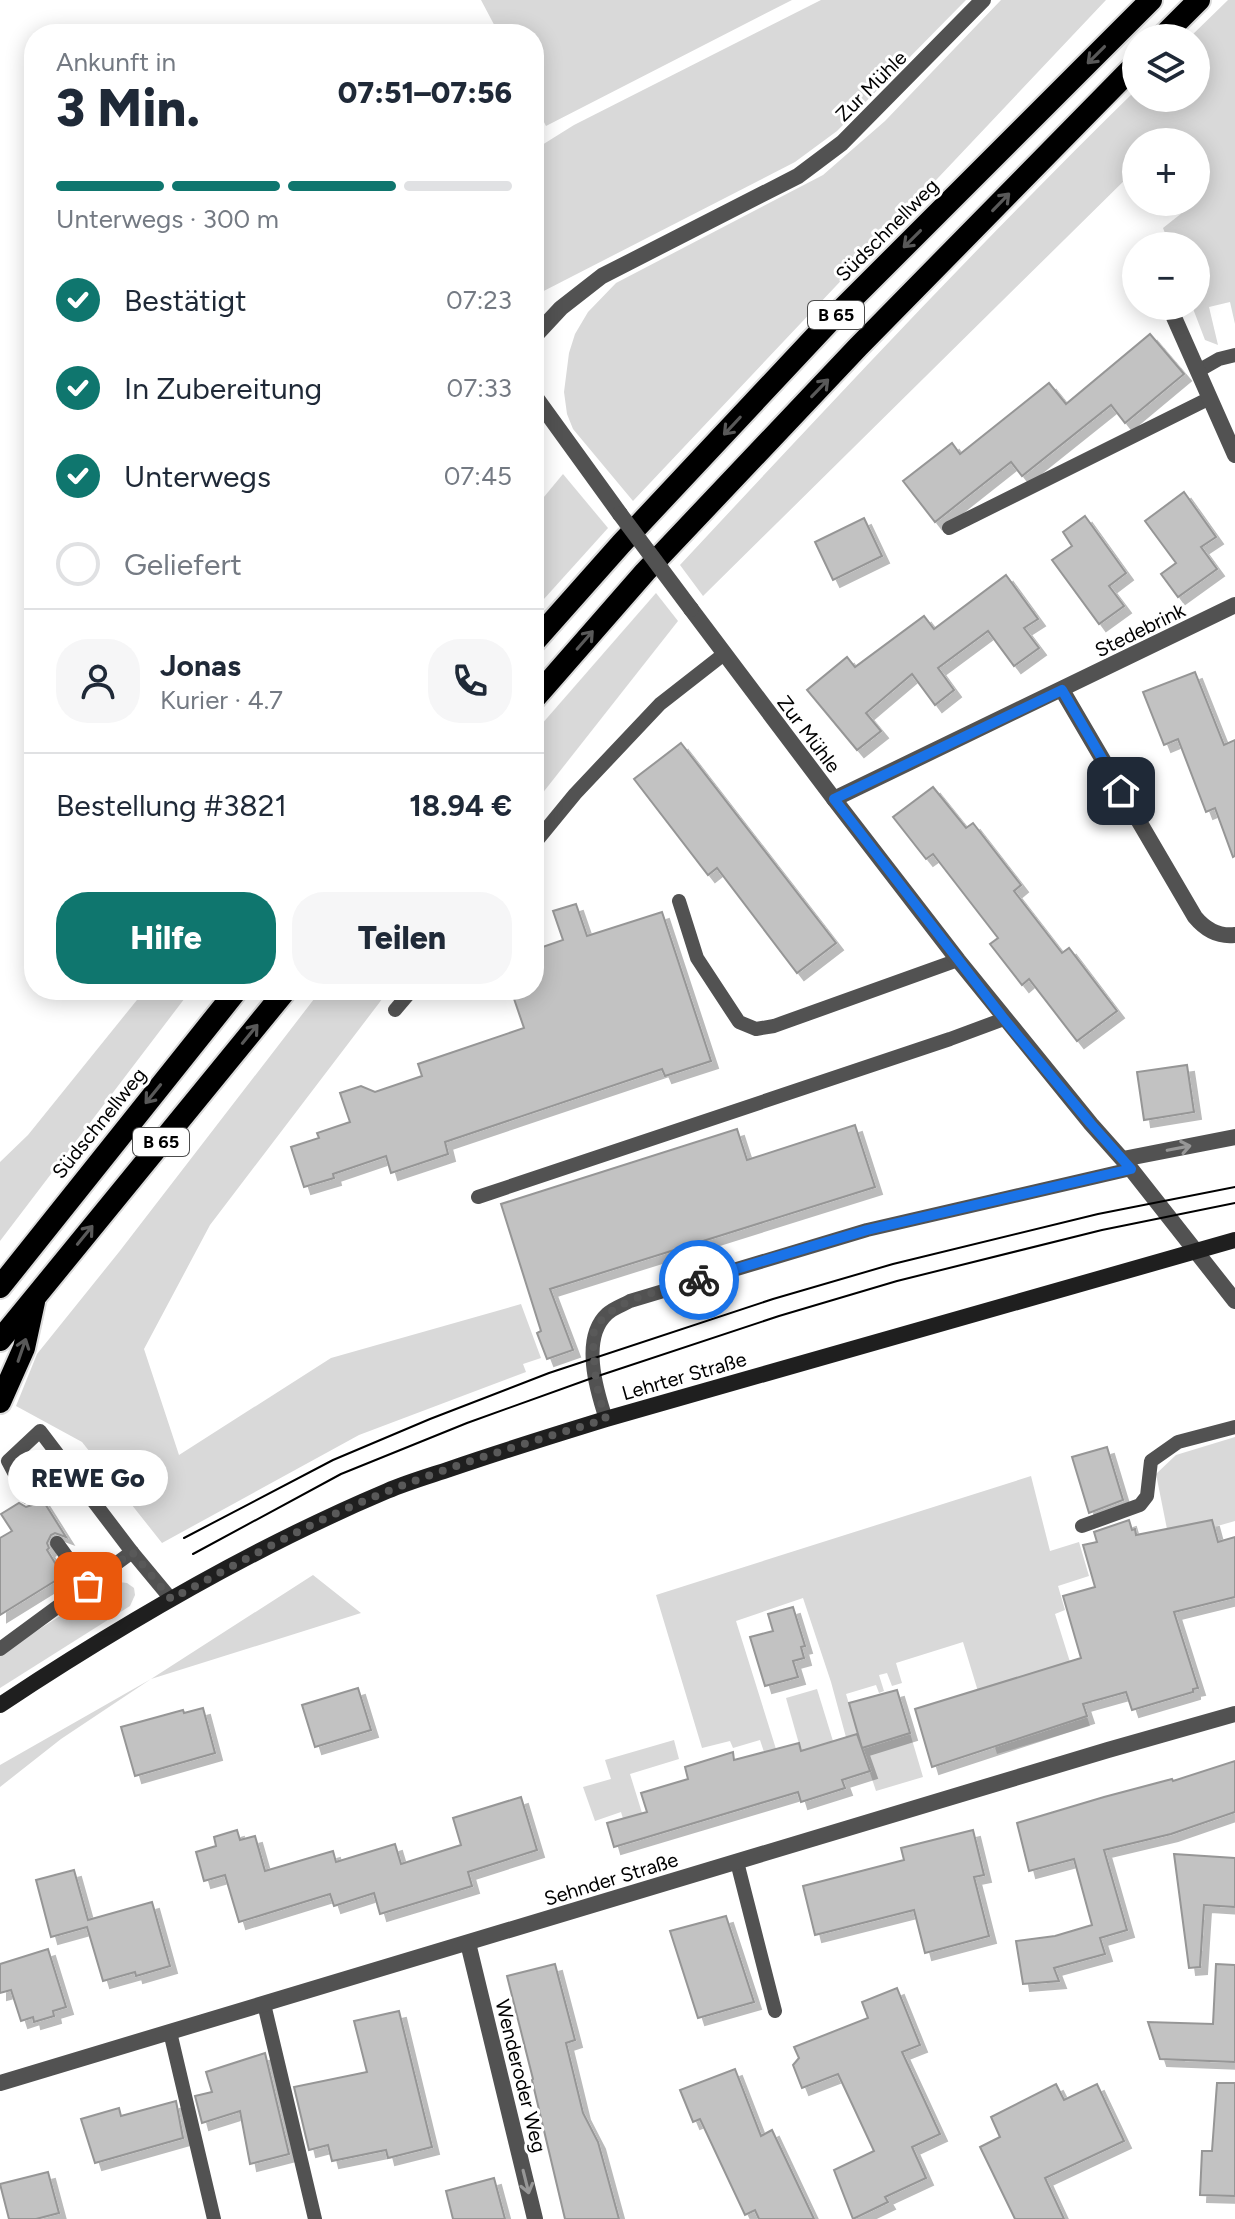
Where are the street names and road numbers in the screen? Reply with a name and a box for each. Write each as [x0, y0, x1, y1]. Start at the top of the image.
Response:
street label: Zur Mühle [831, 46, 911, 126]
street label: Südschnellweg [831, 174, 943, 286]
road number: B 65 [808, 301, 864, 329]
street label: Stedebrink [1091, 598, 1189, 662]
street label: Zur Mühle [772, 691, 846, 777]
street label: Südschnellweg [47, 1063, 151, 1183]
road number: B 65 [133, 1128, 189, 1156]
street label: Lehrter Straße [619, 1347, 749, 1405]
street label: Sehnder Straße [541, 1847, 681, 1911]
street label: Wenderoder Weg [490, 1997, 552, 2155]

